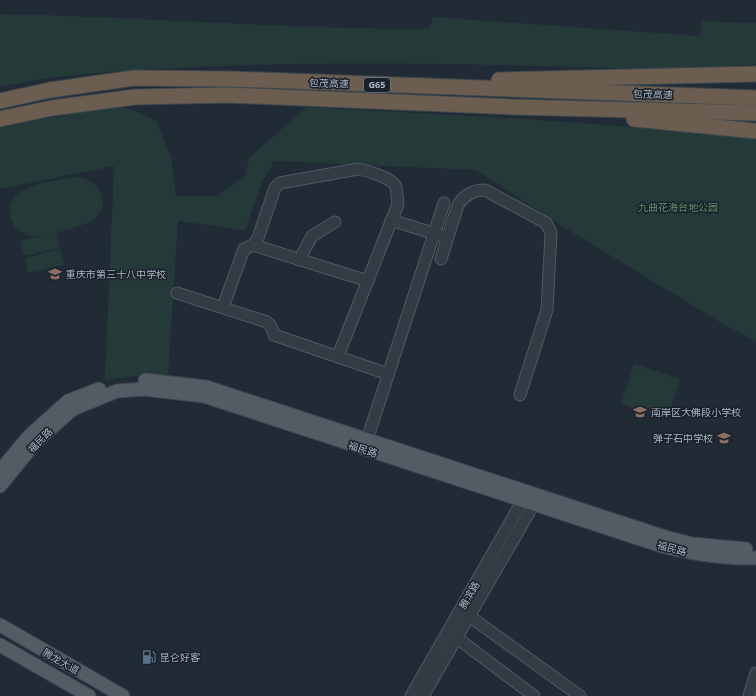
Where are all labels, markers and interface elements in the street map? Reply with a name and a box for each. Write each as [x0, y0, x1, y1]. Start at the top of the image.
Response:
street label: 包茂高速 [309, 75, 349, 91]
road number: G65 [364, 78, 390, 92]
street label: 包茂高速 [633, 86, 673, 102]
park label: 九曲花海台地公园 [638, 200, 718, 214]
school or university icon: 重庆市第三十八中学校 [47, 266, 63, 282]
place label: 重庆市第三十八中学校 [66, 267, 166, 281]
school or university icon: 南岸区大佛段小学校 [632, 404, 648, 420]
place label: 南岸区大佛段小学校 [651, 405, 741, 419]
street label: 福民路 [24, 424, 56, 456]
school or university icon: 弹子石中学校 [716, 430, 732, 446]
place label: 弹子石中学校 [653, 431, 713, 445]
street label: 福民路 [347, 438, 379, 460]
street label: 福民路 [656, 537, 688, 559]
street label: 腾滨路 [455, 579, 483, 611]
street label: 腾龙大道 [40, 645, 82, 677]
fuel station icon: 昆仑好客 [141, 649, 157, 665]
place label: 昆仑好客 [160, 650, 201, 664]

